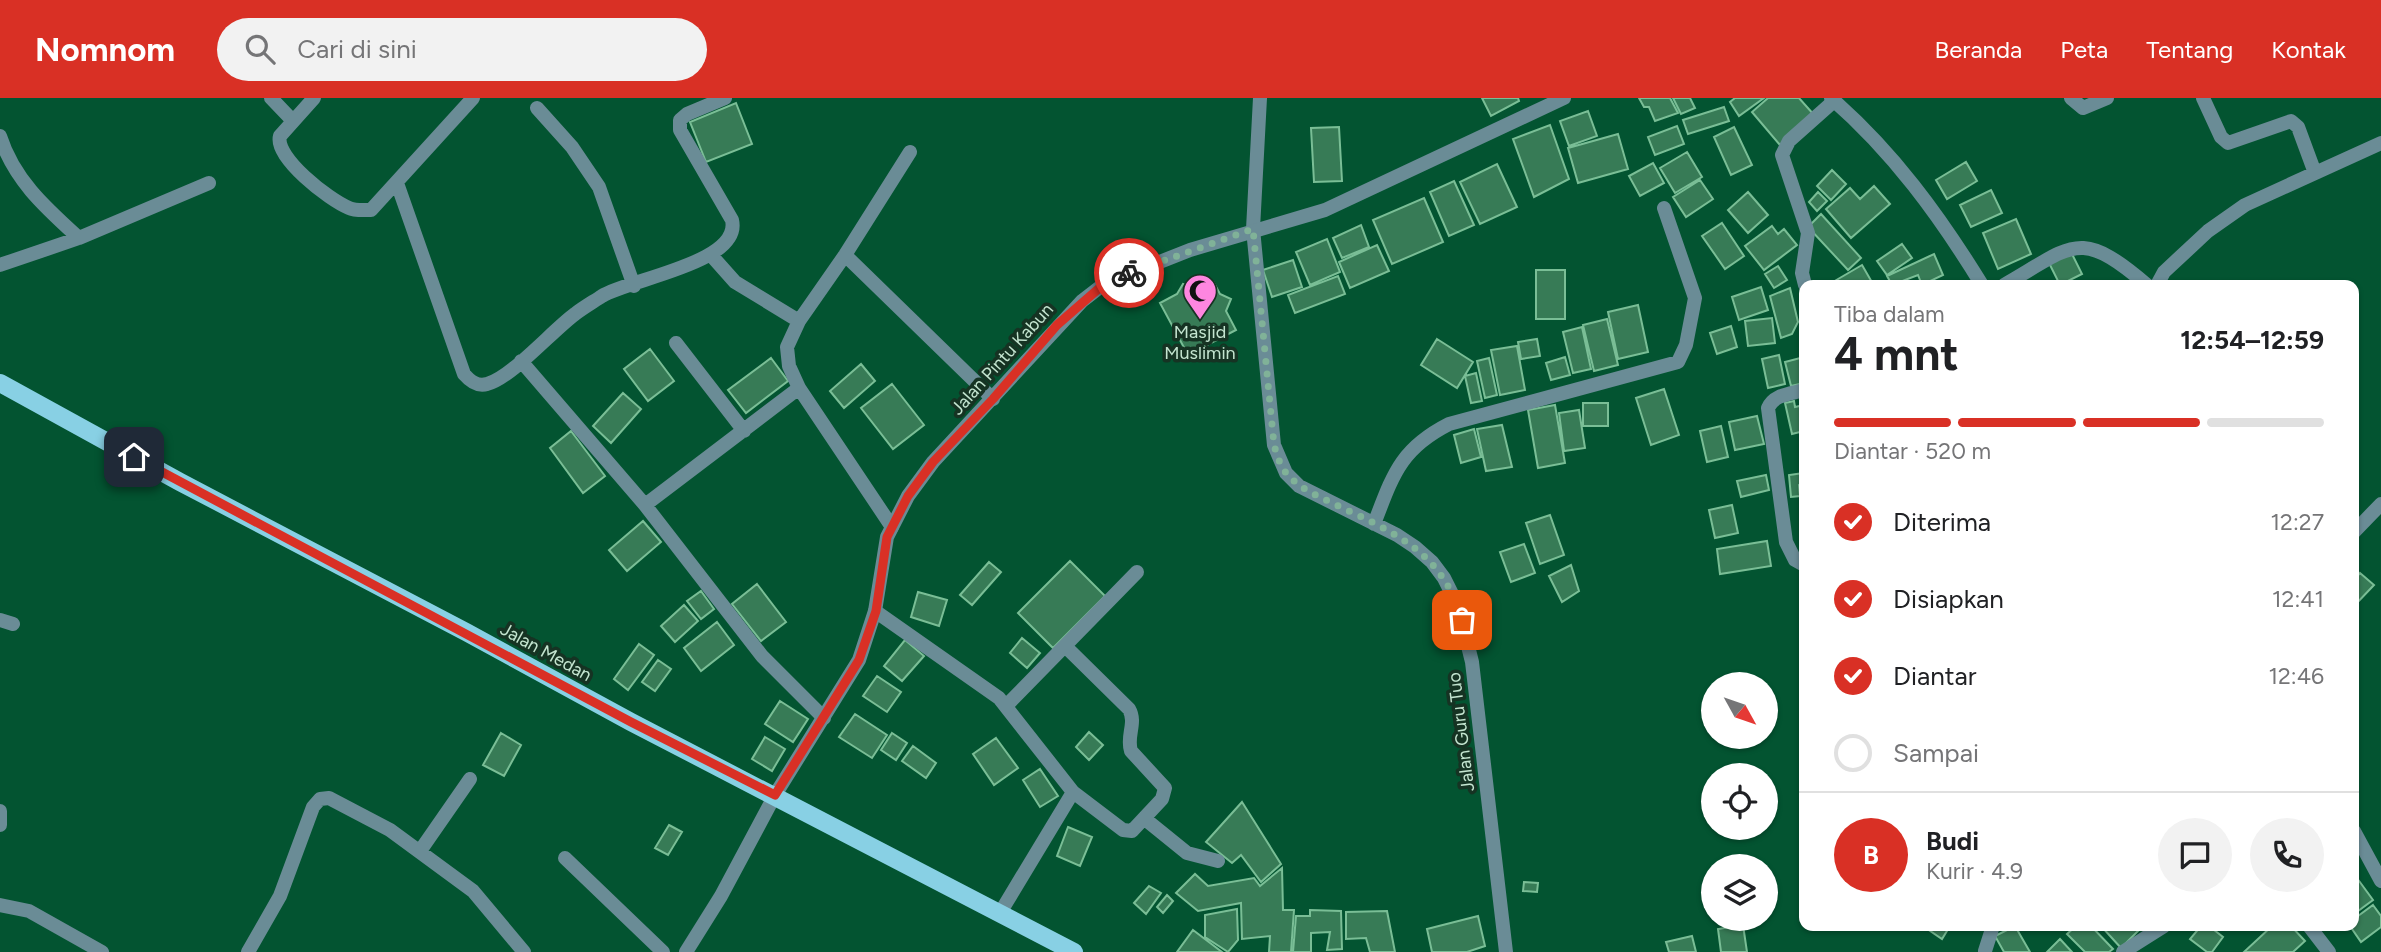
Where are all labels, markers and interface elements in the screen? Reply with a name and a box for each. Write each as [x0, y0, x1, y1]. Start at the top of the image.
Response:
search box [217, 18, 707, 81]
text: Nomnom [35, 30, 175, 69]
icon: search [241, 30, 279, 68]
text: Cari di sini [297, 33, 417, 65]
text: Beranda [1935, 35, 2022, 64]
text: Peta [2060, 35, 2108, 64]
text: Tentang [2146, 35, 2233, 64]
text: Kontak [2271, 35, 2346, 64]
courier [1094, 238, 1164, 308]
icon: bike [1110, 254, 1148, 292]
mosque icon: Masjid Muslimin [1181, 272, 1219, 321]
street label: Jalan Pintu Kabun [946, 299, 1058, 419]
text: Tiba dalam [1834, 300, 1945, 328]
place label: Masjid Muslimin [1164, 321, 1236, 364]
text: 12:54–12:59 [2180, 324, 2324, 356]
text: 4 mnt [1834, 326, 1959, 382]
pin [104, 427, 164, 487]
text: Diantar · 520 m [1834, 437, 1991, 465]
icon: home [115, 438, 153, 476]
icon: check [1834, 503, 1872, 541]
text: Diterima [1893, 506, 1991, 538]
text: 12:27 [2271, 508, 2324, 536]
icon: check [1834, 580, 1872, 618]
text: Disiapkan [1893, 583, 2004, 615]
text: 12:41 [2272, 585, 2324, 613]
pin [1432, 590, 1492, 650]
icon: bag [1443, 601, 1481, 639]
street label: Jalan Medan [497, 618, 595, 686]
icon: check [1834, 657, 1872, 695]
text: Diantar [1893, 660, 1977, 692]
text: 12:46 [2269, 662, 2324, 690]
street label: Jalan Guru Tuo [1443, 671, 1479, 793]
north arrow [1701, 672, 1778, 749]
map controls [1701, 672, 1778, 931]
text: Sampai [1893, 737, 1979, 769]
button: locate [1701, 763, 1778, 840]
button: chat [2158, 818, 2232, 892]
button: phone [2250, 818, 2324, 892]
text: Budi [1926, 825, 1979, 857]
text: B [1863, 839, 1879, 871]
button: layers [1701, 854, 1778, 931]
text: Kurir · 4.9 [1926, 857, 2023, 885]

